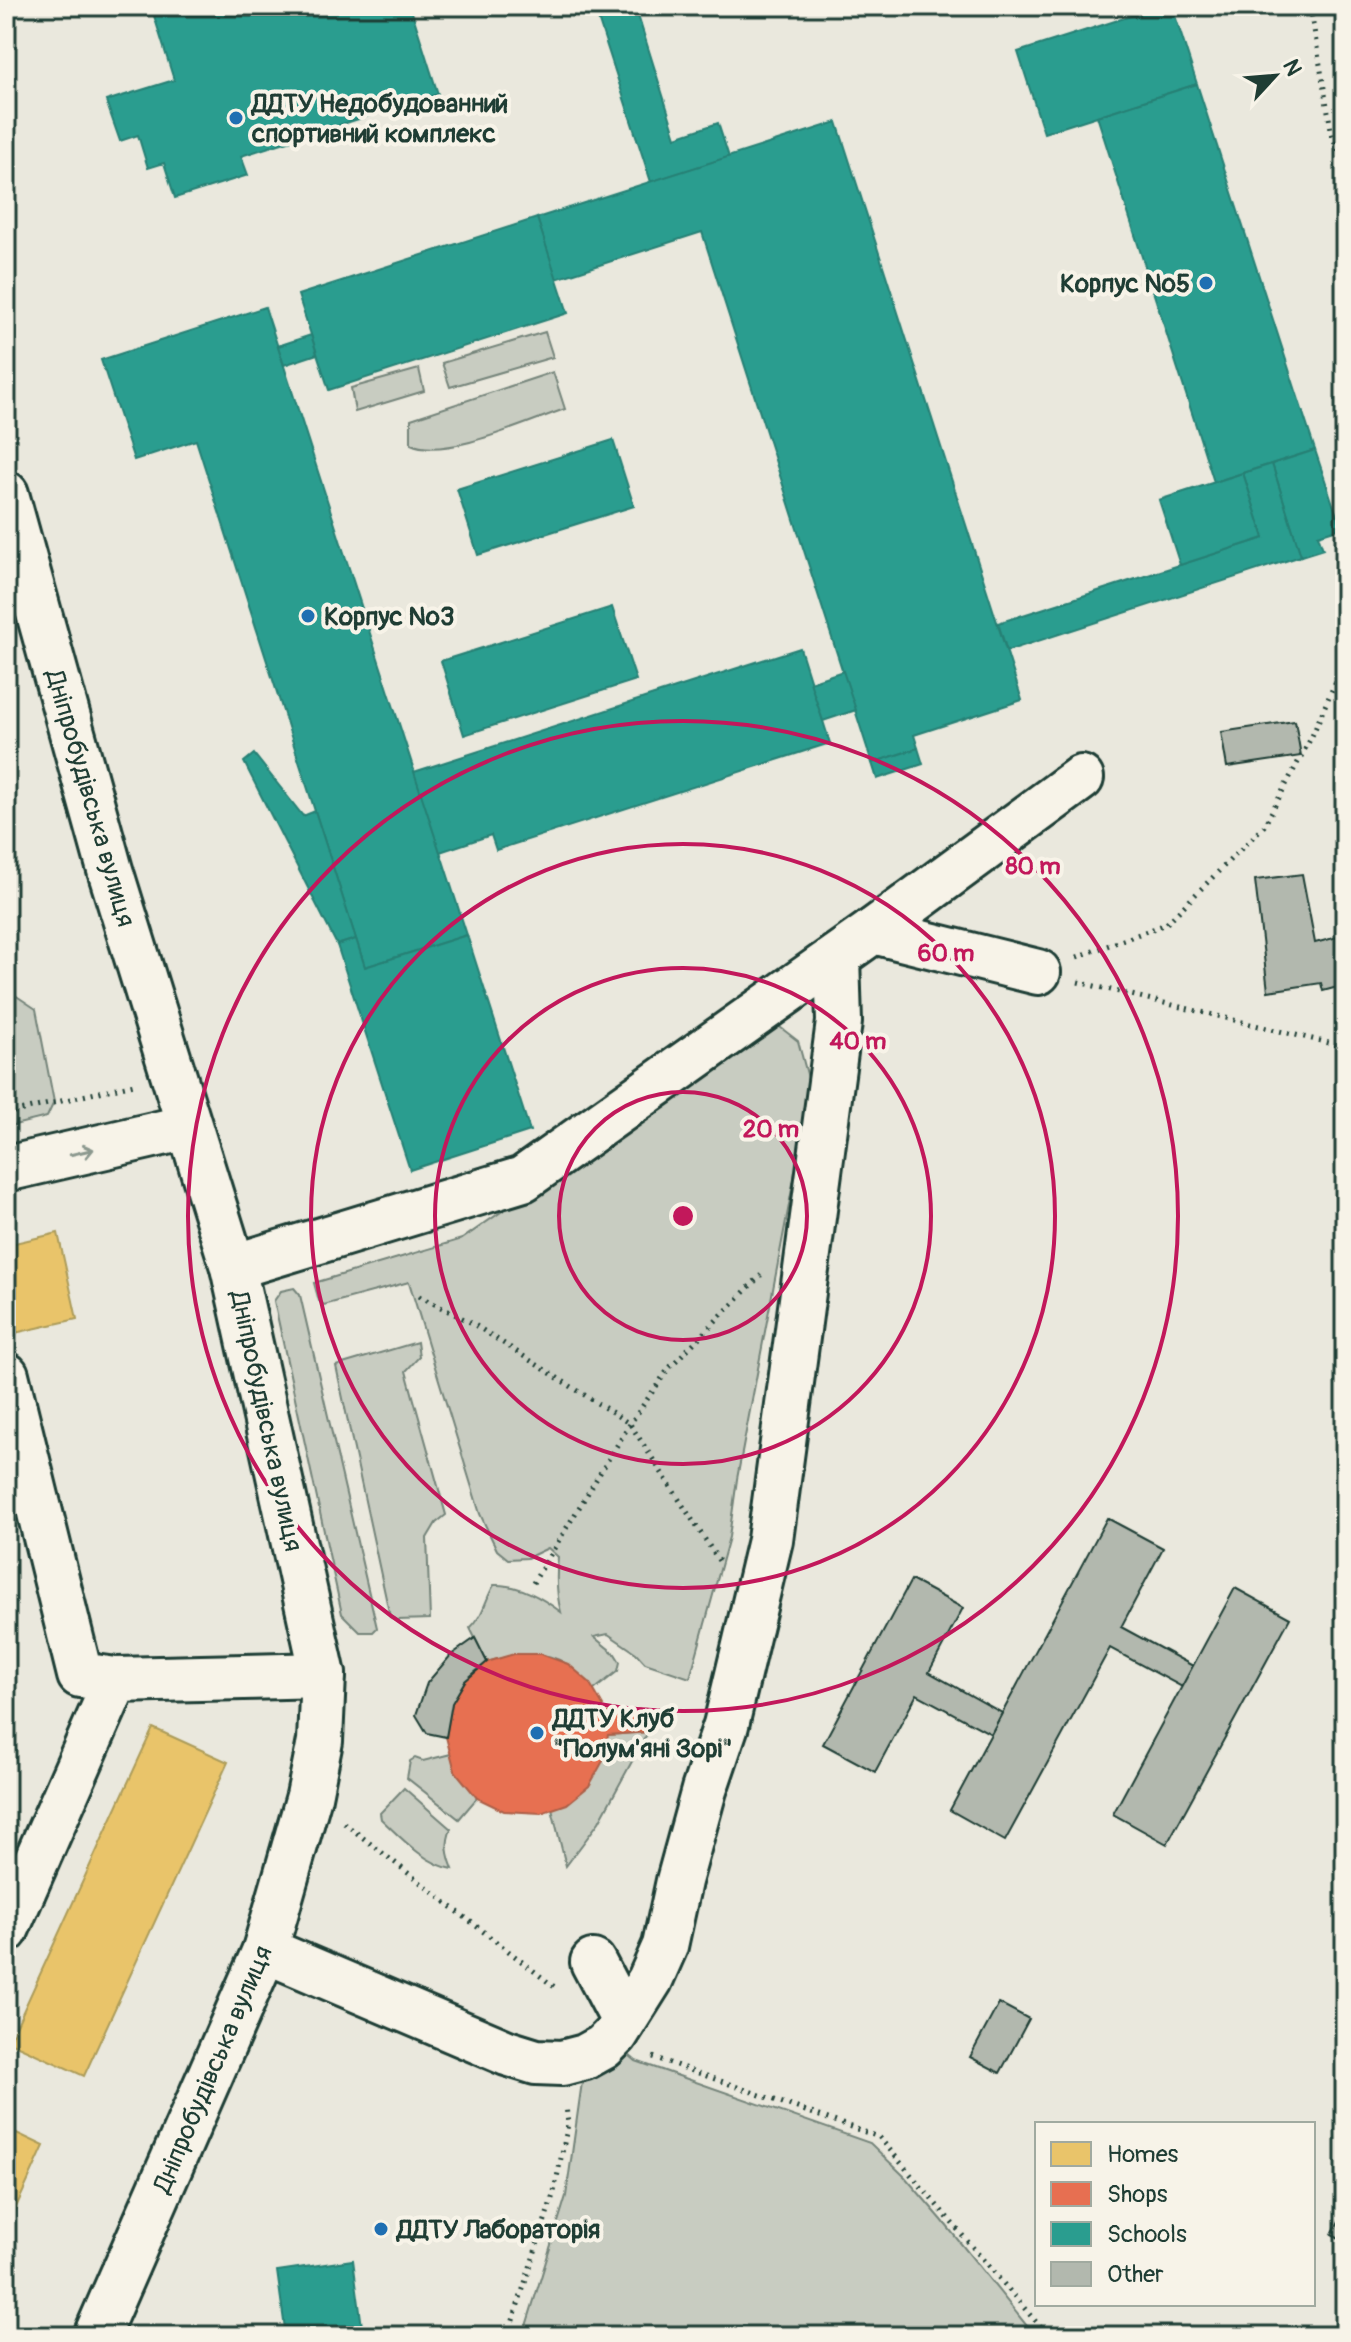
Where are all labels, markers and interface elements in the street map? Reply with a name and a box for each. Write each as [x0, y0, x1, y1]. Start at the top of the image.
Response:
north arrow [1235, 36, 1315, 116]
text: N [1276, 55, 1308, 81]
place label: ДДТУ Недобудованний спортивний комплекс [250, 88, 508, 150]
marker: ДДТУ Недобудованний спортивний комплекс [227, 109, 245, 127]
place label: Корпус №5 [1060, 268, 1190, 300]
marker: Корпус №5 [1197, 274, 1215, 292]
place label: Корпус №3 [324, 601, 454, 633]
marker: Корпус №3 [299, 607, 317, 625]
street label: Дніпробудівська вулиця [38, 665, 142, 930]
text: 80 m [1005, 852, 1061, 881]
text: 60 m [918, 939, 974, 968]
text: 40 m [830, 1027, 886, 1056]
text: 20 m [743, 1115, 799, 1144]
one-way arrow [69, 1143, 94, 1158]
centre of rings [669, 1202, 697, 1230]
street label: Дніпробудівська вулиця [223, 1287, 309, 1554]
place label: ДДТУ Клуб "Полум'яні Зорі" [551, 1703, 733, 1765]
marker: ДДТУ Клуб "Полум'яні Зорі" [528, 1724, 546, 1742]
street label: Дніпробудівська вулиця [146, 1941, 280, 2199]
legend [1035, 2122, 1315, 2306]
text: Homes [1107, 2140, 1179, 2169]
text: Shops [1107, 2180, 1168, 2209]
place label: ДДТУ Лабораторія [395, 2214, 600, 2246]
marker: ДДТУ Лабораторія [372, 2220, 390, 2238]
text: Schools [1107, 2220, 1187, 2249]
text: Other [1107, 2260, 1164, 2289]

